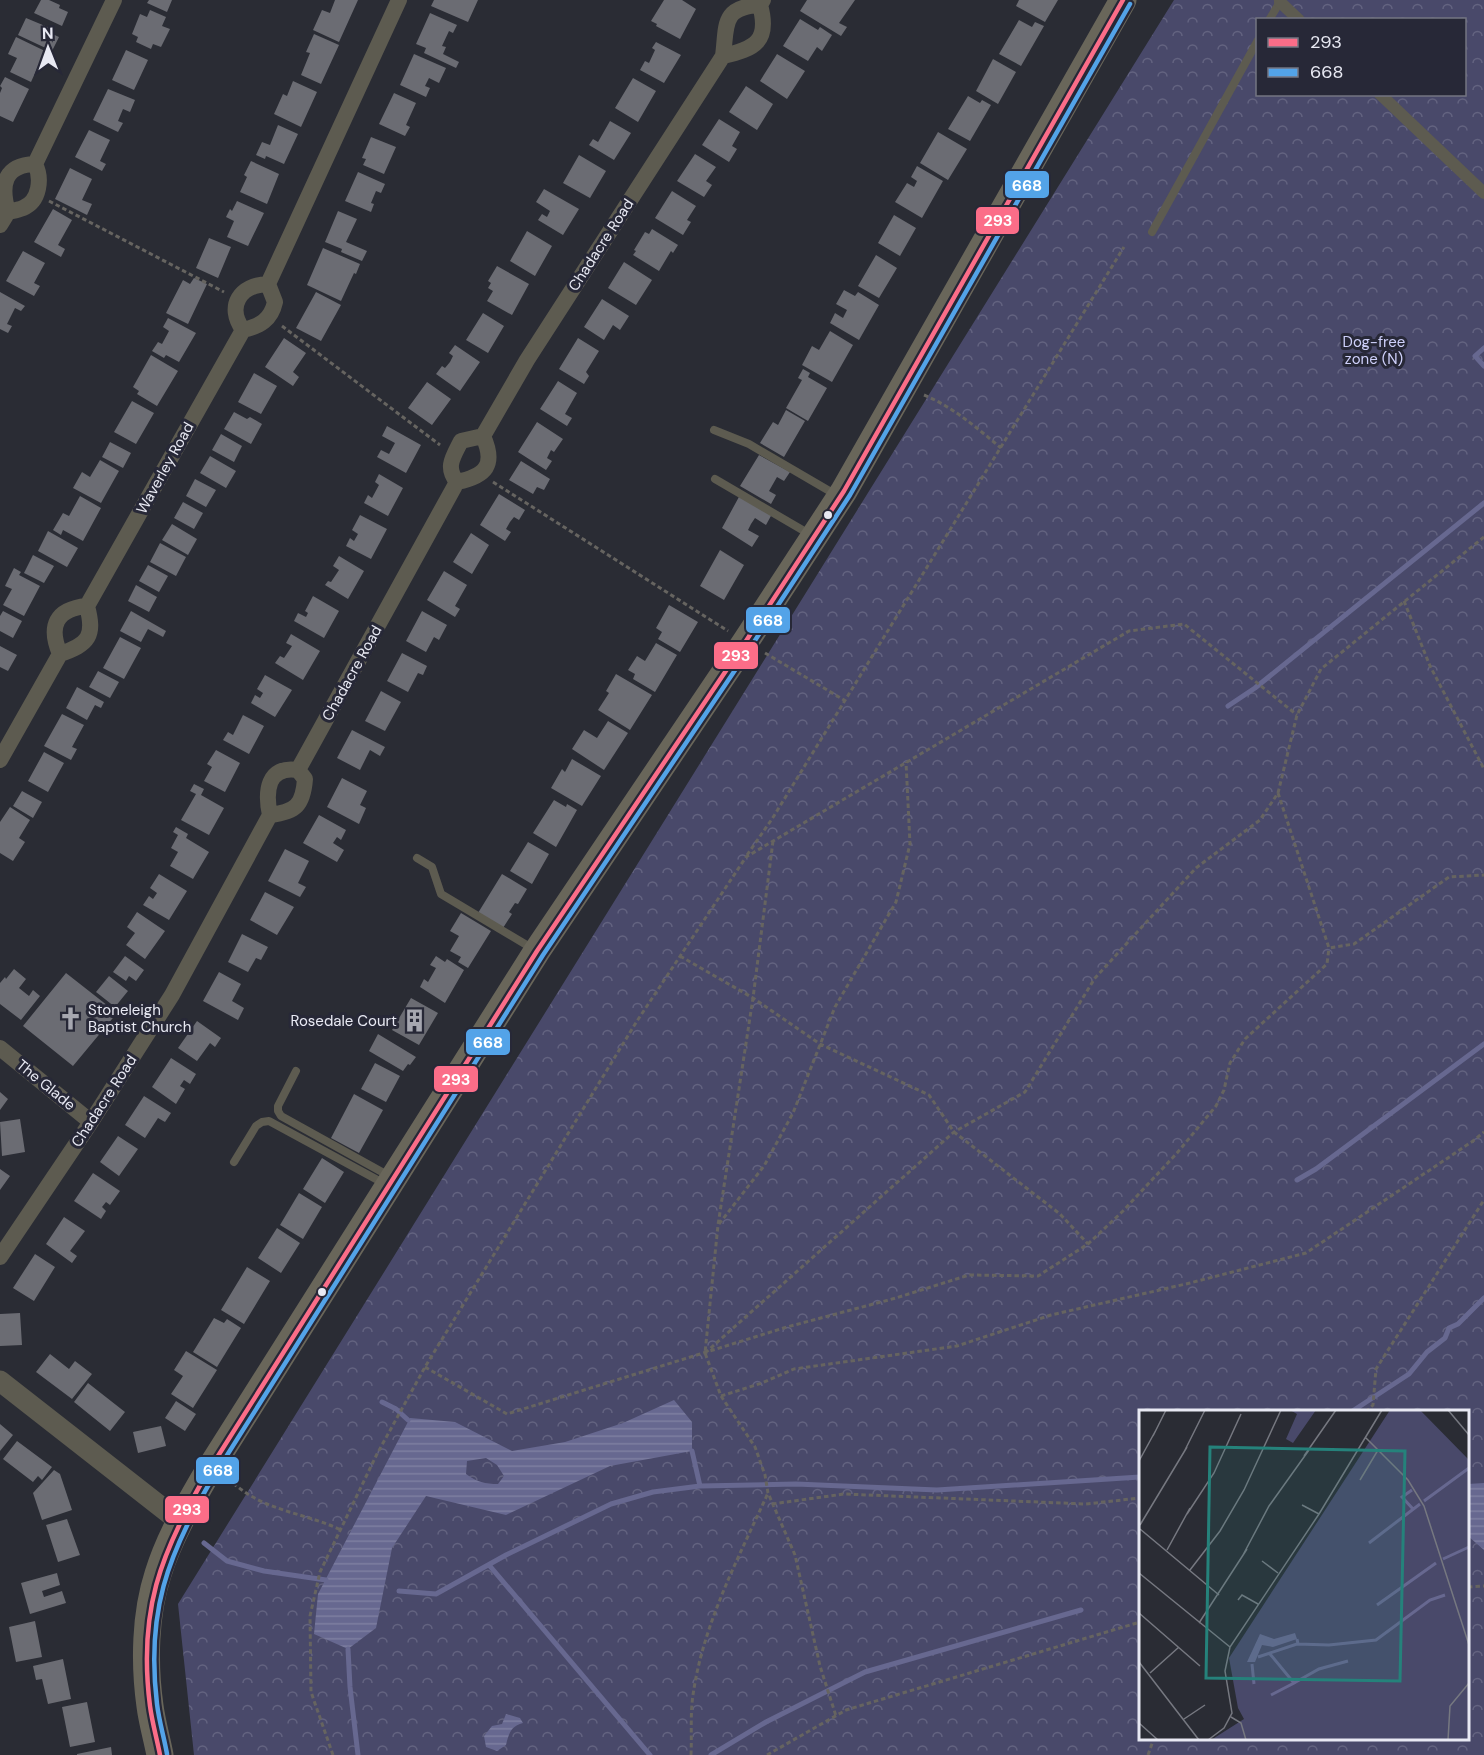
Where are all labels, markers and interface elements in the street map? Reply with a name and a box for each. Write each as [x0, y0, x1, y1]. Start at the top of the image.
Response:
north arrow [18, 18, 78, 78]
legend [1256, 18, 1466, 96]
text: N [42, 23, 54, 44]
text: 293 [1310, 30, 1342, 54]
text: 668 [1310, 60, 1344, 84]
line badge: 668 [1004, 170, 1050, 199]
text: 668 [1012, 175, 1042, 196]
street label: Chadacre Road [564, 195, 638, 295]
line badge: 293 [975, 206, 1020, 235]
text: 293 [984, 210, 1012, 231]
park label: Dog-free zone (N) [1343, 332, 1405, 369]
street label: Waverley Road [132, 419, 198, 517]
unlabelled marker [822, 509, 834, 521]
line badge: 668 [745, 606, 791, 634]
text: 668 [753, 610, 783, 631]
street label: Chadacre Road [317, 622, 387, 724]
line badge: 293 [713, 641, 759, 670]
text: 293 [722, 645, 750, 666]
place label: Stoneleigh Baptist Church [88, 1000, 191, 1037]
church icon: Stoneleigh Baptist Church [57, 1006, 83, 1032]
building icon: Rosedale Court [402, 1008, 428, 1034]
place label: Rosedale Court [290, 1011, 397, 1031]
line badge: 668 [465, 1028, 511, 1056]
text: 668 [473, 1032, 503, 1053]
street label: Chadacre Road [67, 1051, 141, 1151]
street label: The Glade [12, 1055, 80, 1115]
line badge: 293 [433, 1065, 479, 1093]
text: 293 [442, 1069, 470, 1090]
unlabelled marker [316, 1286, 328, 1298]
inset map [1139, 1410, 1469, 1740]
line badge: 668 [195, 1456, 240, 1485]
text: 668 [203, 1460, 233, 1481]
line badge: 293 [164, 1495, 210, 1524]
text: 293 [173, 1499, 201, 1520]

